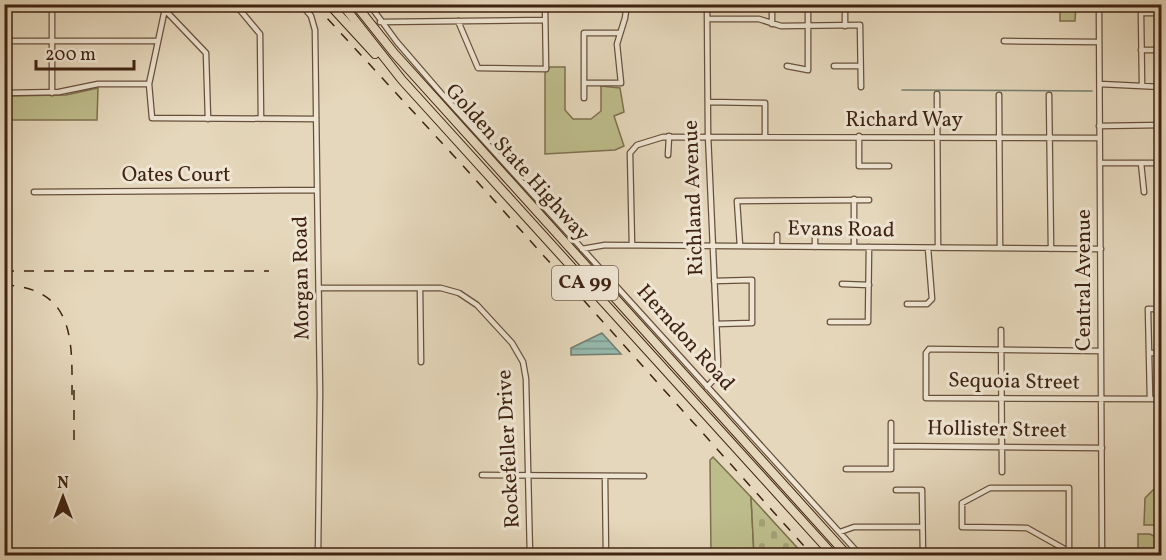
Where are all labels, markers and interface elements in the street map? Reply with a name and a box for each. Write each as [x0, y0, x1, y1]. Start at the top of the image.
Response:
scale bar [36, 33, 134, 71]
text: 200 m [45, 43, 96, 68]
street label: Golden State Highway [438, 78, 596, 249]
street label: Richard Way [845, 106, 963, 135]
street label: Richland Avenue [677, 119, 711, 276]
street label: Oates Court [122, 161, 230, 190]
street label: Central Avenue [1070, 209, 1099, 351]
street label: Evans Road [787, 215, 895, 245]
street label: Morgan Road [286, 216, 318, 340]
road number: CA 99 [552, 266, 618, 300]
street label: Herndon Road [629, 278, 741, 398]
street label: Sequoia Street [948, 366, 1080, 398]
street label: Rockefeller Drive [490, 369, 528, 529]
street label: Hollister Street [927, 414, 1067, 446]
north arrow [33, 467, 93, 527]
text: N [57, 473, 69, 495]

